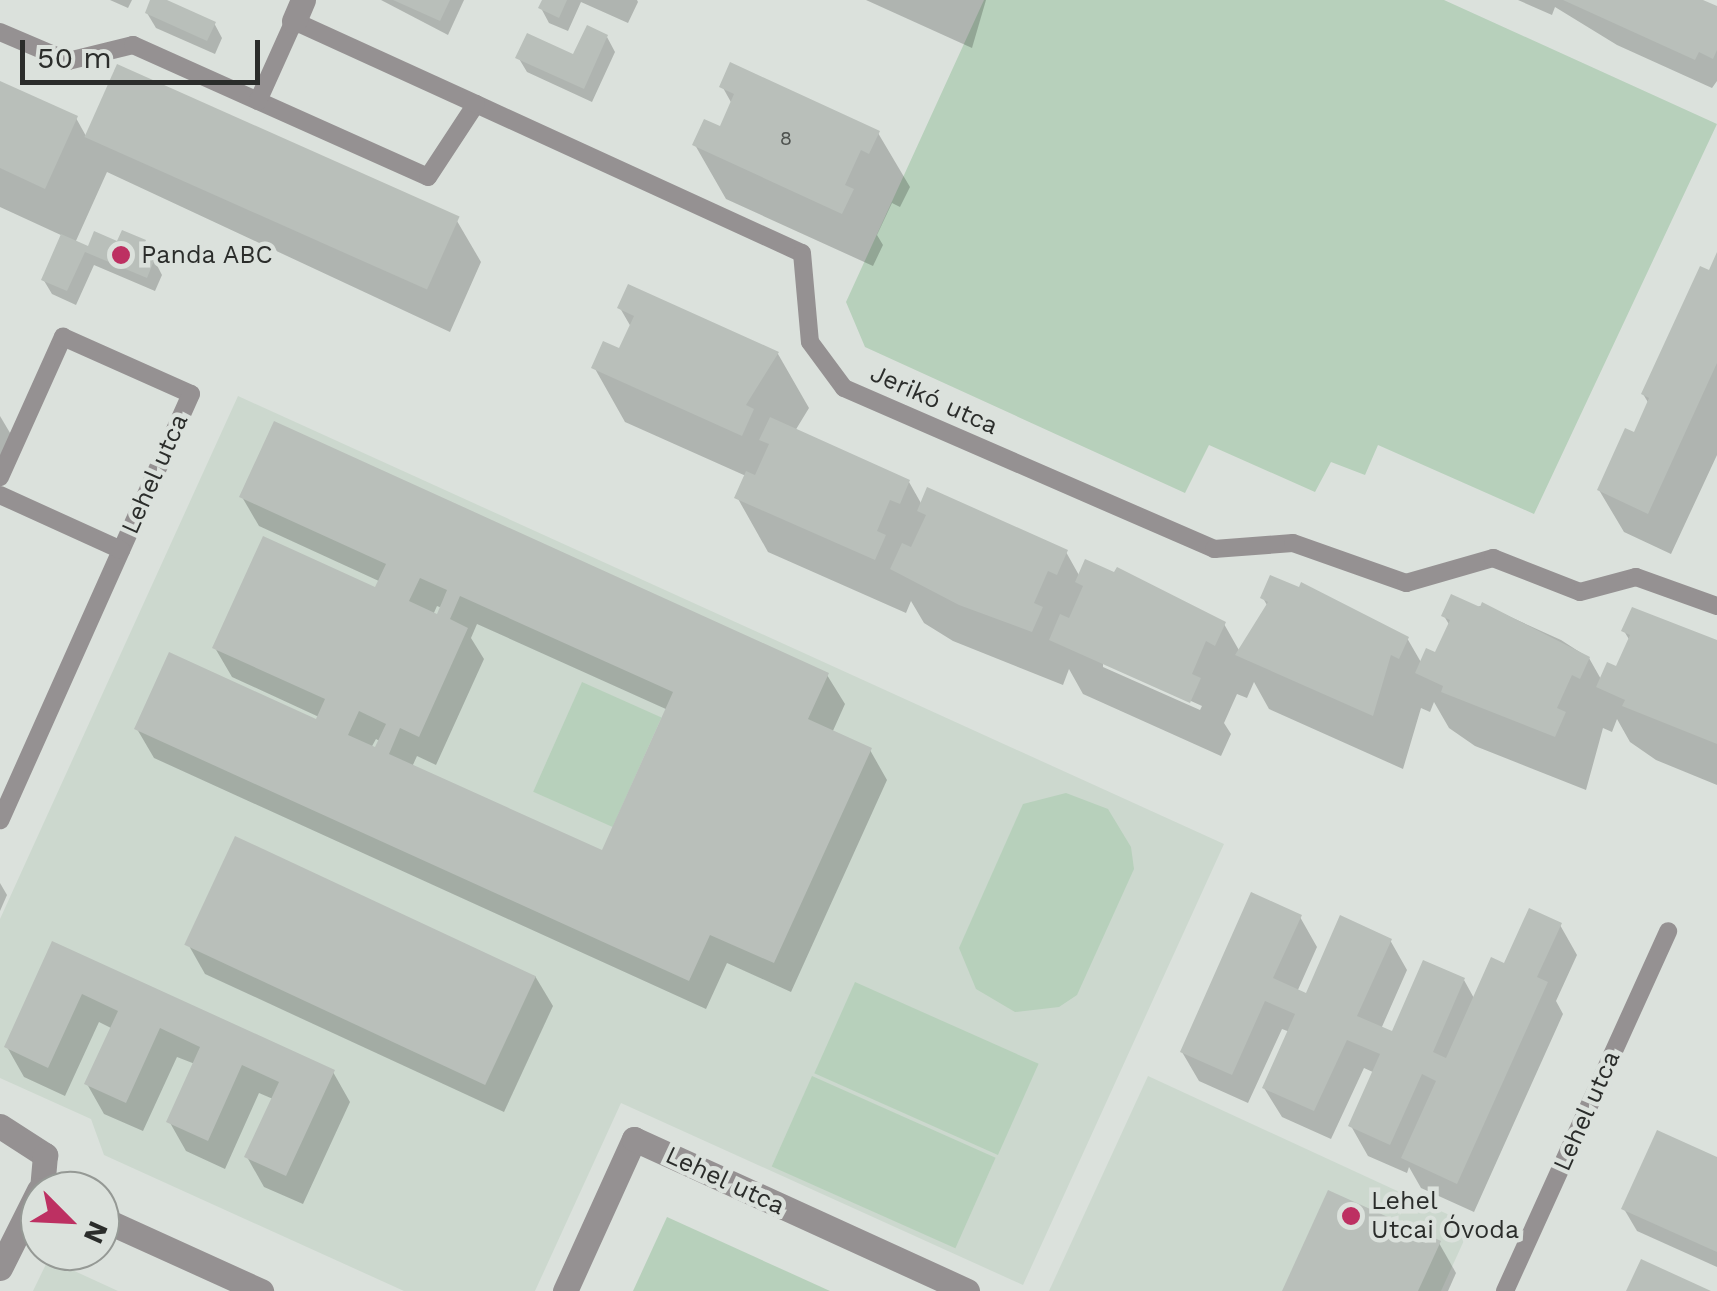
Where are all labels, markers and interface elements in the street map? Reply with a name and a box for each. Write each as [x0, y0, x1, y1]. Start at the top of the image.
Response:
scale bar [25, 20, 265, 82]
text: 50 m [37, 40, 112, 75]
house number: 8 [780, 126, 792, 150]
place label: Panda ABC [141, 240, 274, 270]
marker: Panda ABC [110, 244, 132, 266]
street label: Jerikó utca [866, 359, 1002, 441]
street label: Lehel utca [115, 409, 195, 539]
street label: Lehel utca [1547, 1046, 1627, 1176]
street label: Lehel utca [660, 1140, 790, 1222]
north arrow [20, 1171, 120, 1271]
place label: Lehel Utcai Óvoda [1371, 1187, 1519, 1246]
marker: Lehel Utcai Óvoda [1340, 1205, 1362, 1227]
text: N [77, 1216, 115, 1249]

